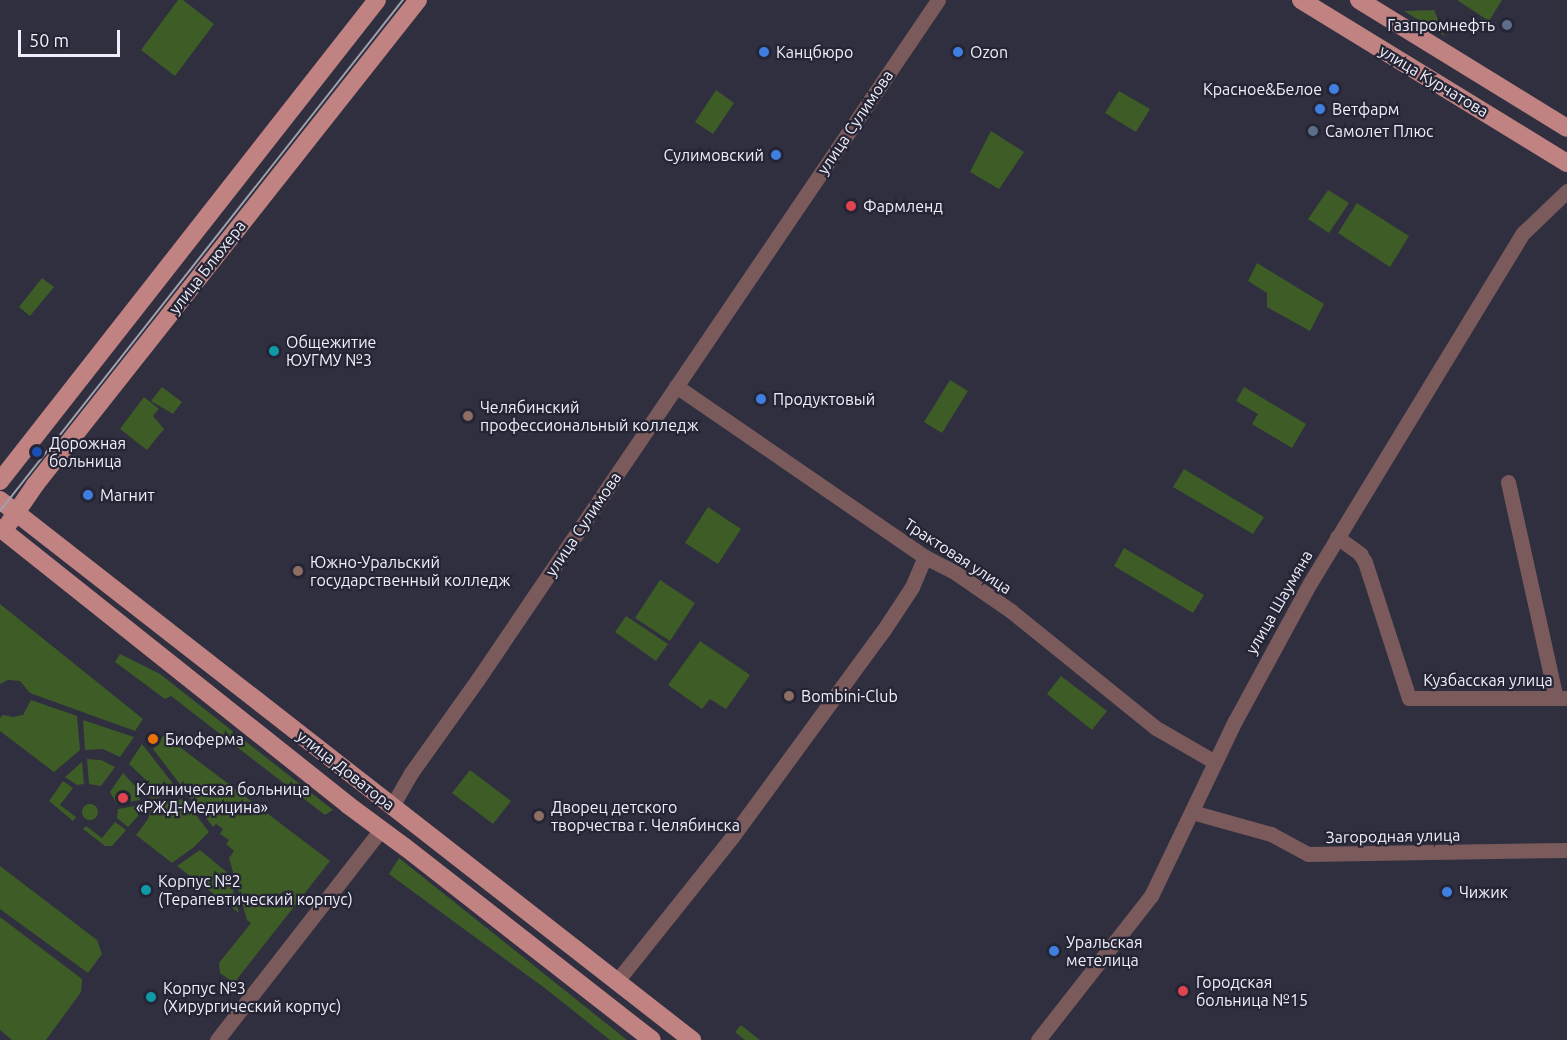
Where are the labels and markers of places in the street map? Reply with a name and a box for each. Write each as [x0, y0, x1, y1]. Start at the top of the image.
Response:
place label: Газпромнефть [1387, 15, 1495, 35]
marker: Газпромнефть [1500, 18, 1514, 32]
place label: Канцбюро [776, 42, 853, 62]
place label: Ozon [970, 42, 1008, 62]
marker: Канцбюро [757, 45, 771, 59]
marker: Ozon [951, 45, 965, 59]
place label: Красное&Белое [1203, 79, 1322, 99]
marker: Красное&Белое [1327, 82, 1341, 96]
place label: Ветфарм [1332, 99, 1399, 119]
marker: Ветфарм [1313, 102, 1327, 116]
place label: Самолет Плюс [1325, 121, 1434, 141]
marker: Самолет Плюс [1306, 124, 1320, 138]
place label: Сулимовский [663, 145, 764, 165]
marker: Сулимовский [769, 148, 783, 162]
place label: Фармленд [863, 196, 943, 216]
marker: Фармленд [844, 199, 858, 213]
place label: Общежитие ЮУГМУ №3 [286, 332, 376, 370]
marker: Общежитие ЮУГМУ №3 [267, 344, 281, 358]
place label: Продуктовый [773, 389, 875, 409]
marker: Продуктовый [754, 392, 768, 406]
place label: Челябинский профессиональный колледж [480, 397, 699, 435]
marker: Челябинский профессиональный колледж [461, 409, 475, 423]
place label: Дорожная больница [49, 433, 126, 471]
marker: Дорожная больница [30, 445, 44, 459]
place label: Магнит [100, 485, 154, 505]
marker: Магнит [81, 488, 95, 502]
place label: Южно-Уральский государственный колледж [310, 552, 510, 590]
marker: Южно-Уральский государственный колледж [291, 564, 305, 578]
place label: Bombini-Club [801, 686, 898, 706]
marker: Bombini-Club [782, 689, 796, 703]
place label: Биоферма [165, 729, 244, 749]
marker: Биоферма [146, 732, 160, 746]
place label: Клиническая больница «РЖД-Медицина» [136, 779, 310, 817]
marker: Клиническая больница «РЖД-Медицина» [114, 789, 132, 807]
place label: Дворец детского творчества г. Челябинска [551, 797, 740, 835]
marker: Дворец детского творчества г. Челябинска [532, 809, 546, 823]
place label: Корпус №2 (Терапевтический корпус) [158, 871, 353, 909]
place label: Чижик [1459, 882, 1508, 902]
marker: Корпус №2 (Терапевтический корпус) [139, 883, 153, 897]
marker: Чижик [1440, 885, 1454, 899]
place label: Уральская метелица [1066, 932, 1143, 970]
marker: Уральская метелица [1047, 944, 1061, 958]
place label: Городская больница №15 [1196, 972, 1308, 1010]
place label: Корпус №3 (Хирургический корпус) [163, 978, 341, 1016]
marker: Городская больница №15 [1174, 982, 1192, 1000]
marker: Корпус №3 (Хирургический корпус) [144, 990, 158, 1004]

